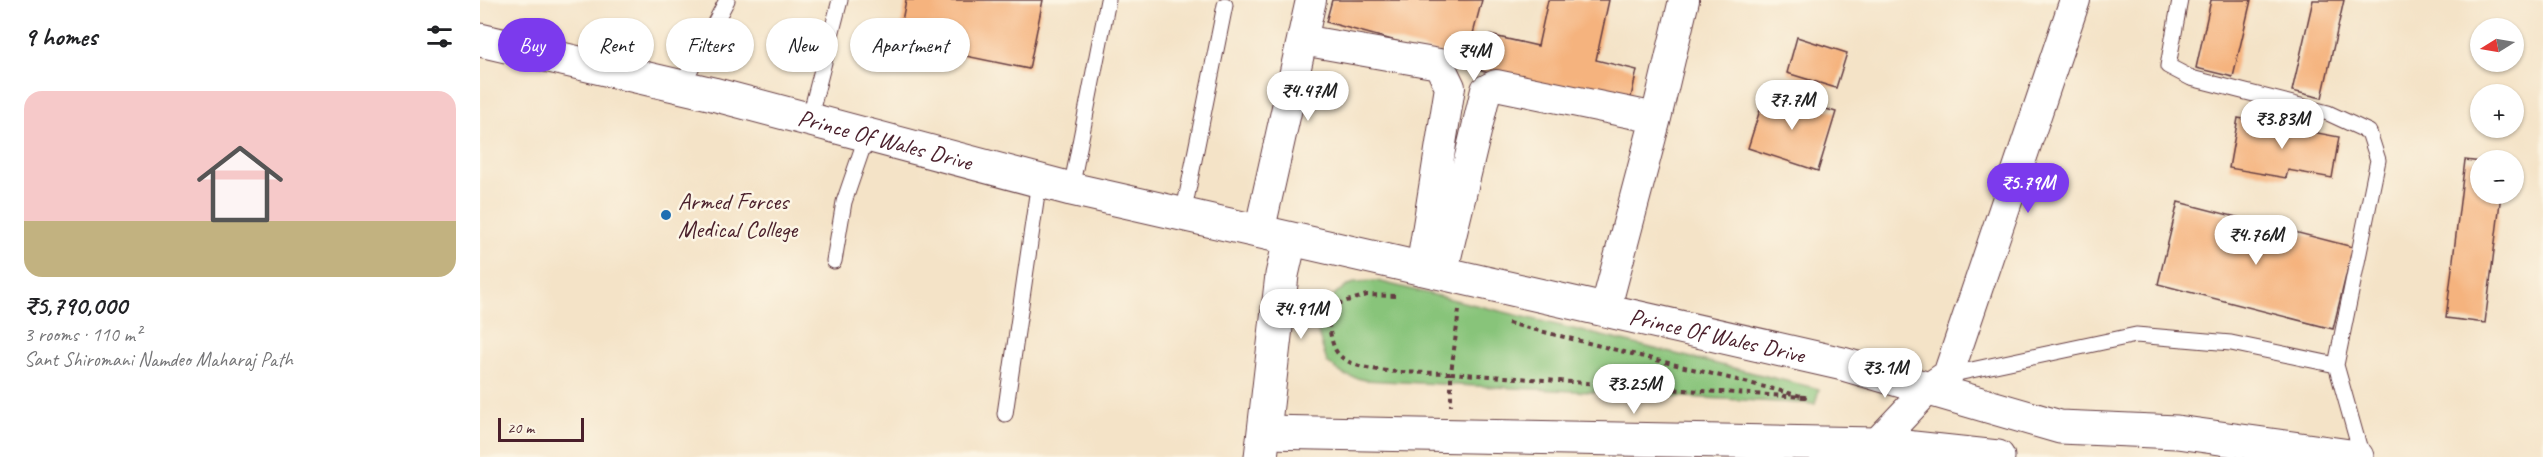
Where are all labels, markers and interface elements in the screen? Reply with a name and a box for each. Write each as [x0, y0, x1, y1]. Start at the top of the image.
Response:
chip: Buy [498, 18, 566, 72]
chip: Rent [578, 18, 654, 72]
chip: Filters [666, 18, 754, 72]
chip: New [766, 18, 838, 72]
chip: Apartment [850, 18, 970, 72]
north arrow [2470, 18, 2524, 72]
map controls [2470, 18, 2524, 204]
text: 9 homes [24, 20, 97, 53]
icon: filters [423, 20, 456, 53]
pin: ₹4M [1445, 31, 1503, 82]
text: ₹4M [1458, 38, 1490, 63]
pin: ₹4.47M [1259, 71, 1357, 122]
text: ₹4.47M [1281, 78, 1335, 103]
pin: ₹7.7M [1750, 80, 1834, 131]
button: + [2470, 84, 2524, 138]
text: ₹7.7M [1769, 87, 1815, 112]
pin: ₹3.83M [2233, 99, 2331, 150]
street label: Prince Of Wales Drive [795, 102, 977, 178]
text: ₹3.83M [2255, 106, 2309, 131]
icon: home [186, 130, 294, 238]
button: − [2470, 150, 2524, 204]
pin: ₹5.79M [1979, 163, 2077, 214]
text: ₹5.79M [2001, 170, 2055, 195]
place label: Armed Forces Medical College [678, 186, 799, 244]
marker: Armed Forces Medical College [659, 208, 673, 222]
pin: ₹4.76M [2207, 215, 2305, 266]
text: ₹4.76M [2229, 222, 2283, 247]
text: ₹5,790,000 [24, 289, 127, 322]
pin: ₹4.91M [1252, 289, 1350, 340]
text: ₹4.91M [1274, 296, 1328, 321]
street label: Prince Of Wales Drive [1627, 301, 1810, 370]
text: 3 rooms · 110 m² [24, 322, 141, 347]
text: Sant Shiromani Namdeo Maharaj Path [24, 347, 293, 372]
pin: ₹3.1M [1843, 348, 1927, 399]
text: ₹3.1M [1862, 355, 1908, 380]
pin: ₹3.25M [1585, 364, 1683, 415]
text: ₹3.25M [1607, 371, 1661, 396]
scale bar [498, 415, 584, 442]
text: 20 m [507, 418, 534, 438]

